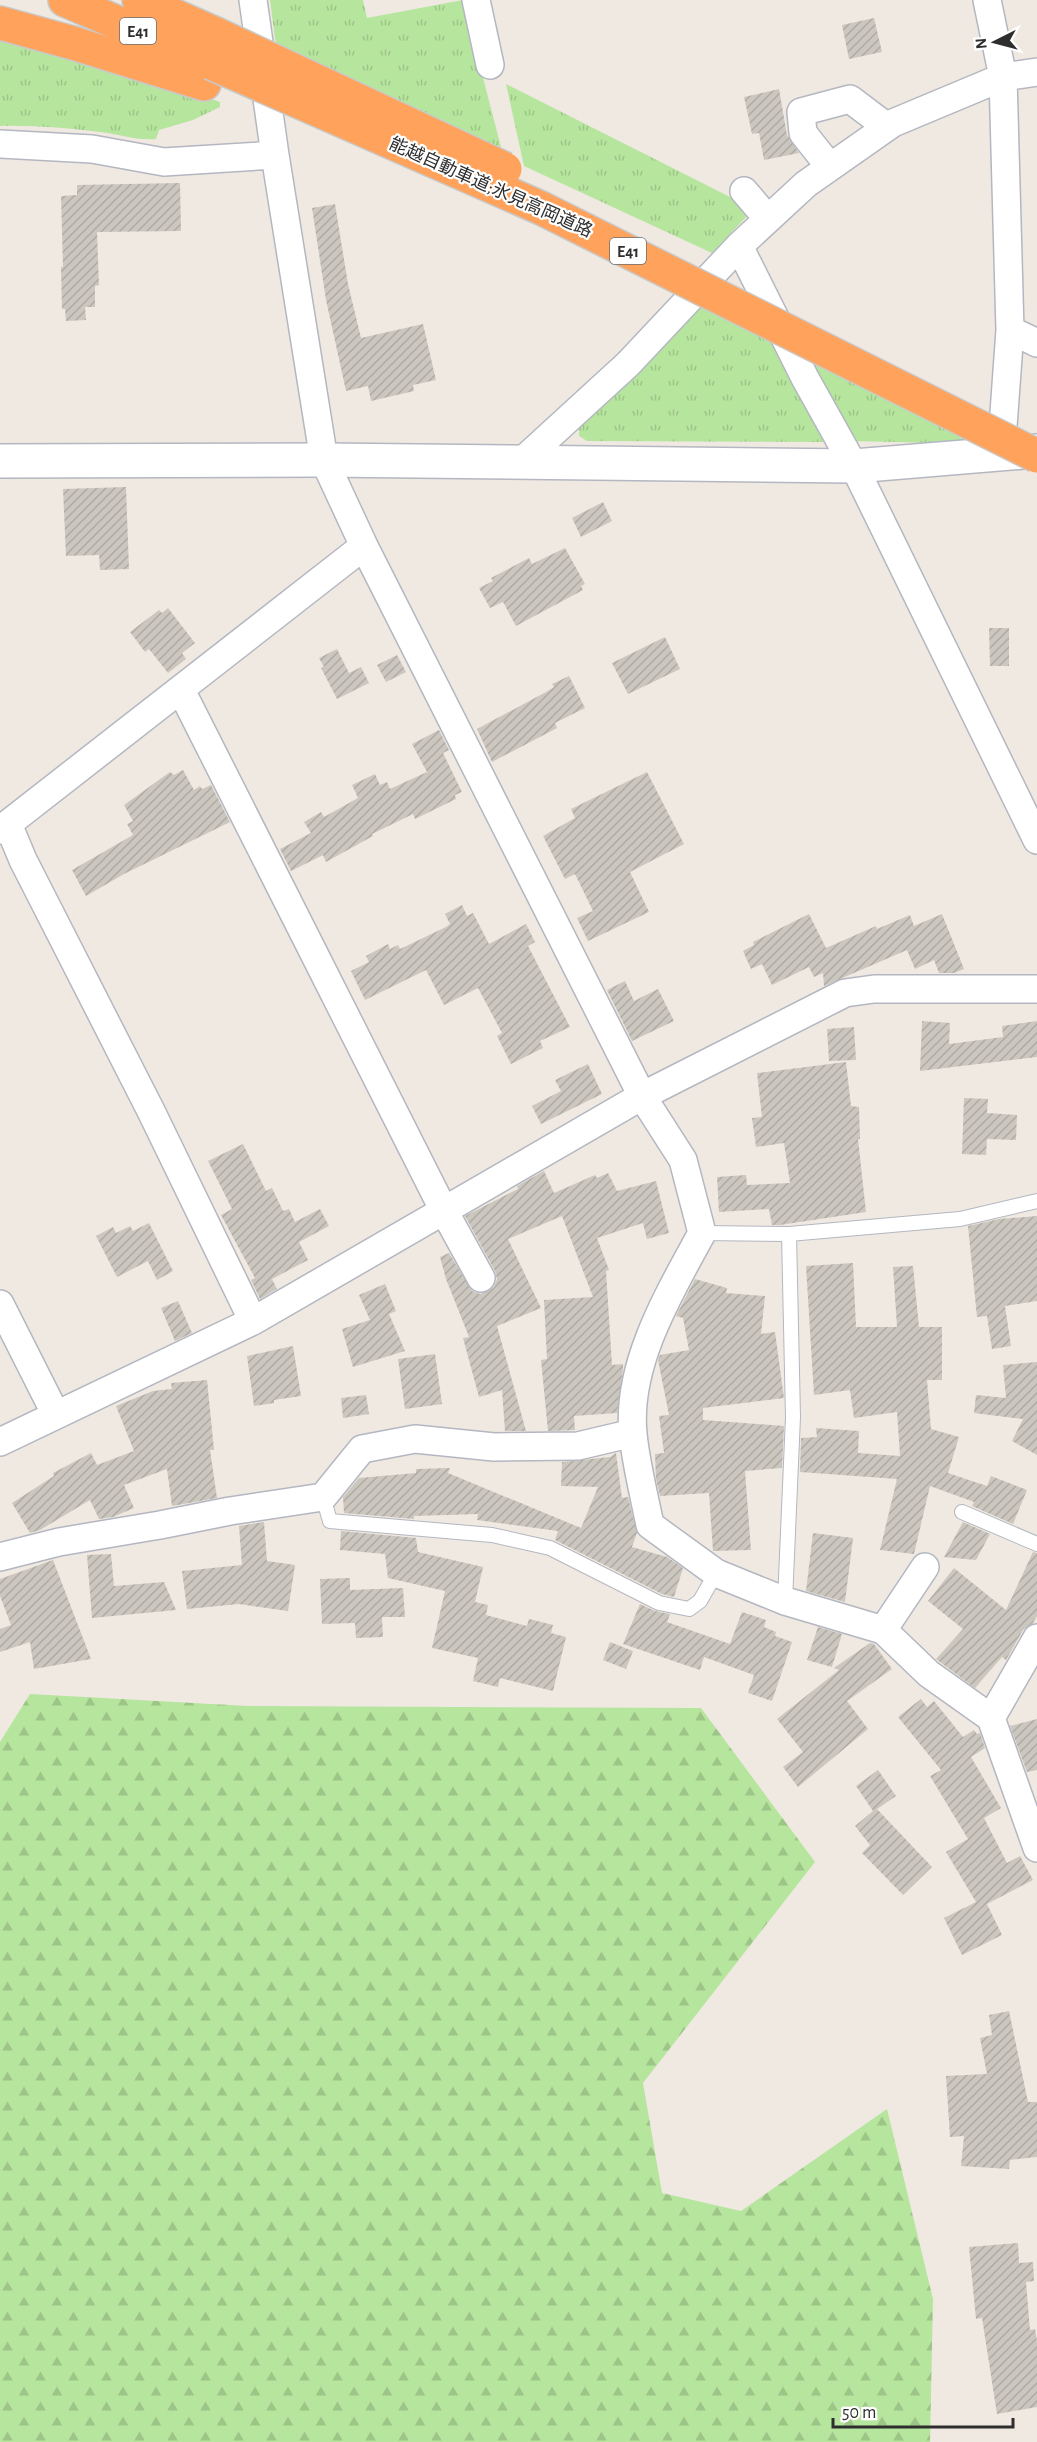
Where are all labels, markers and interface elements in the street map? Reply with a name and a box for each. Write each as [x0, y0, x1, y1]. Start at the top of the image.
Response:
north arrow [965, 12, 1025, 72]
road number: E41 [120, 18, 156, 44]
text: N [973, 37, 990, 50]
street label: 能越自動車道;氷見高岡道路 [386, 133, 596, 241]
road number: E41 [610, 238, 646, 264]
scale bar [833, 2391, 1013, 2429]
text: 50 m [842, 2404, 876, 2422]

